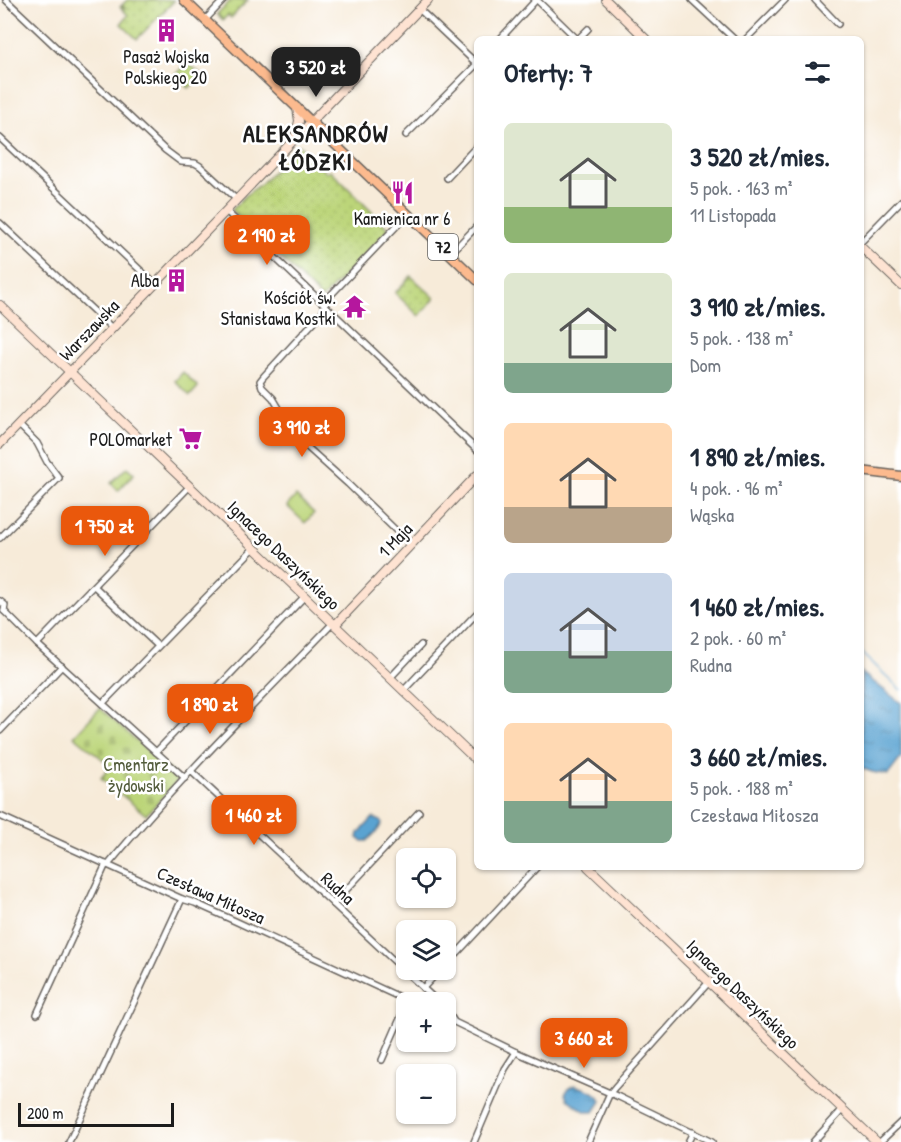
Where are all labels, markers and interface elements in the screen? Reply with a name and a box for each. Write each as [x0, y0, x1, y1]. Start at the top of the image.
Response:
building icon: Pasaż Wojska Polskiego 20 [153, 17, 179, 43]
place label: Pasaż Wojska Polskiego 20 [123, 44, 209, 90]
pin: 3 520 zł [254, 47, 378, 98]
text: 3 520 zł [285, 53, 347, 80]
text: Oferty: 7 [504, 55, 593, 90]
icon: filters [801, 56, 834, 89]
district label: ALEKSANDRÓW ŁÓDZKI [243, 117, 389, 177]
text: 3 520 zł/mies. [690, 139, 830, 174]
icon: home [552, 147, 624, 219]
text: 5 pok. · 163 m² [690, 174, 792, 201]
restaurant icon: Kamienica nr 6 [389, 179, 415, 205]
text: 11 Listopada [690, 201, 776, 228]
place label: Kamienica nr 6 [354, 206, 450, 231]
pin: 2 190 zł [205, 215, 329, 266]
text: 2 190 zł [238, 221, 296, 248]
road number: 72 [428, 234, 458, 260]
building icon: Alba [164, 267, 190, 293]
place label: Alba [131, 268, 159, 293]
place label: Kościół św. Stanisława Kostki [221, 285, 336, 331]
text: 3 910 zł/mies. [690, 289, 826, 324]
street label: Warszawska [53, 294, 125, 366]
temple icon: Kościół św. Stanisława Kostki [341, 294, 367, 320]
icon: home [552, 297, 624, 369]
text: 5 pok. · 138 m² [690, 324, 793, 351]
text: Dom [690, 351, 721, 378]
pin: 3 910 zł [240, 407, 364, 458]
text: 3 910 zł [273, 413, 331, 440]
supermarket icon: POLOmarket [177, 426, 203, 452]
place label: POLOmarket [90, 427, 173, 452]
text: 1 890 zł/mies. [690, 439, 825, 474]
icon: home [552, 447, 624, 519]
text: 4 pok. · 96 m² [690, 474, 783, 501]
street label: Ignacego Daszyńskiego [222, 495, 346, 615]
text: Wąska [690, 501, 734, 528]
pin: 1 750 zł [43, 506, 167, 557]
text: 1 750 zł [75, 512, 135, 539]
street label: 1 Maja [372, 517, 418, 563]
text: 1 460 zł/mies. [690, 589, 825, 624]
icon: home [552, 597, 624, 669]
text: 2 pok. · 60 m² [690, 624, 786, 651]
text: Rudna [690, 651, 732, 678]
pin: 1 890 zł [148, 684, 272, 735]
text: 1 890 zł [181, 690, 239, 717]
text: 3 660 zł/mies. [690, 739, 827, 774]
icon: home [552, 747, 624, 819]
park label: Cmentarz żydowski [103, 752, 169, 798]
text: 5 pok. · 188 m² [690, 774, 793, 801]
pin: 1 460 zł [192, 795, 316, 846]
text: 1 460 zł [225, 801, 283, 828]
text: Czesława Miłosza [690, 801, 818, 828]
map controls [396, 848, 456, 1124]
button: locate [396, 848, 456, 908]
street label: Czesława Miłosza [153, 860, 269, 930]
street label: Rudna [316, 866, 360, 910]
button: layers [396, 920, 456, 980]
street label: Ignacego Daszyńskiego [681, 934, 805, 1054]
button: + [396, 992, 456, 1052]
pin: 3 660 zł [522, 1018, 646, 1069]
text: 3 660 zł [554, 1024, 614, 1051]
button: − [396, 1064, 456, 1124]
scale bar [18, 1100, 174, 1128]
text: 200 m [27, 1102, 63, 1124]

